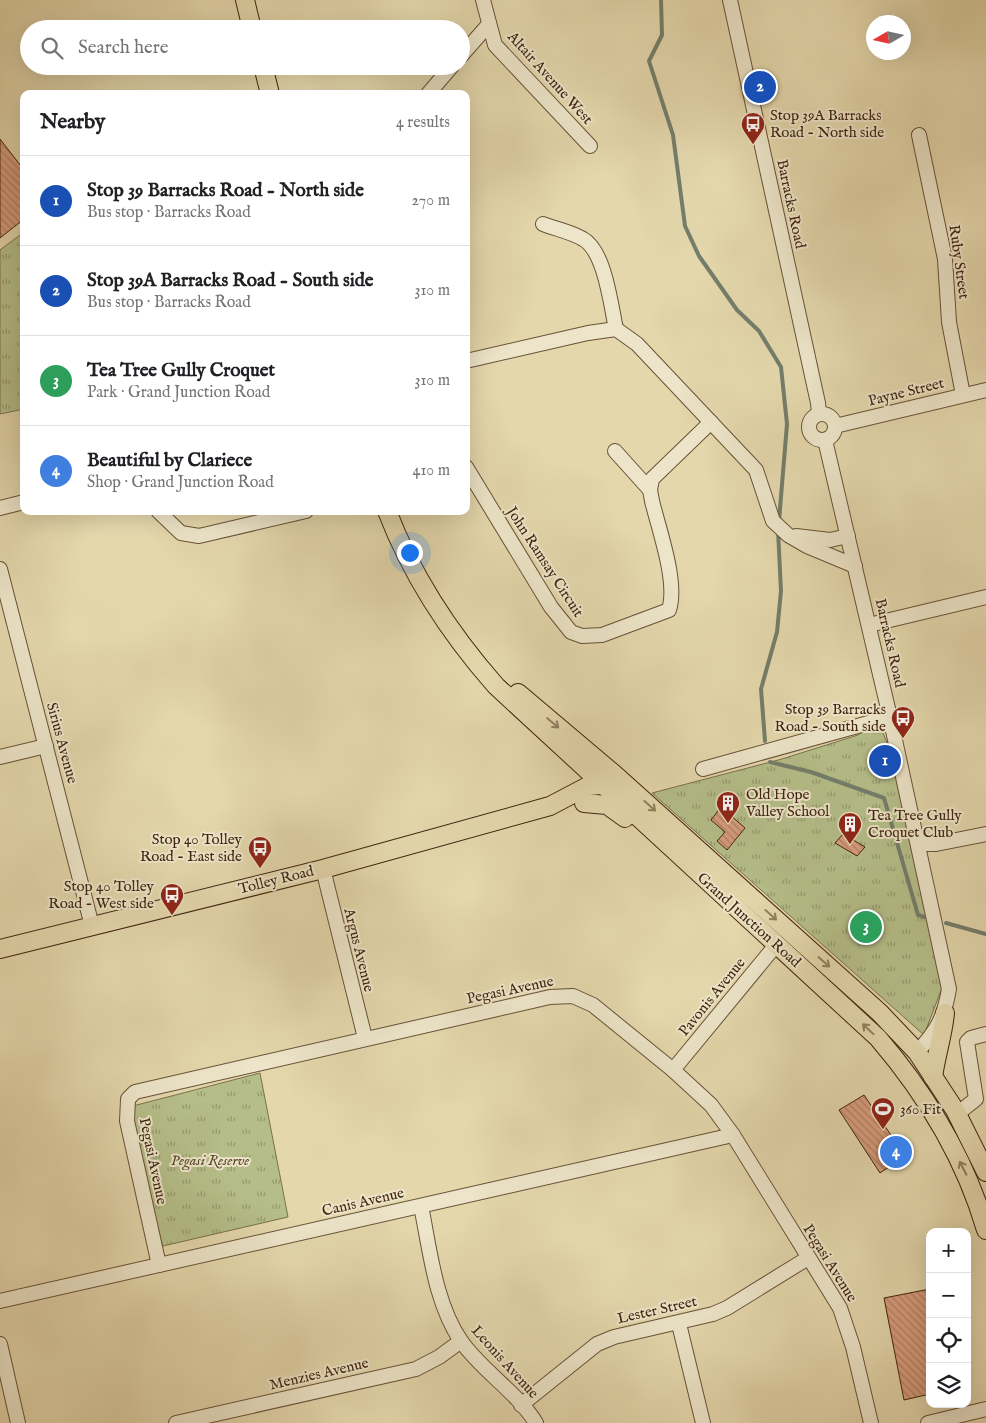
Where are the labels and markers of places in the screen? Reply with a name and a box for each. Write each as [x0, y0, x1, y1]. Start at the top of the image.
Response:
pin: 2 [744, 68, 776, 106]
place label: Stop 39A Barracks Road - North side [770, 106, 884, 142]
bus stop icon: Stop 39A Barracks Road - North side [740, 111, 766, 145]
place label: Stop 39 Barracks Road - South side [775, 700, 886, 736]
bus stop icon: Stop 39 Barracks Road - South side [890, 705, 916, 739]
pin: 1 [869, 742, 901, 780]
place label: Old Hope Valley School [745, 785, 830, 821]
building icon: Old Hope Valley School [715, 790, 741, 824]
place label: Tea Tree Gully Croquet Club [868, 806, 962, 842]
building icon: Tea Tree Gully Croquet Club [837, 811, 863, 845]
place label: Stop 40 Tolley Road - East side [140, 830, 243, 866]
bus stop icon: Stop 40 Tolley Road - East side [247, 835, 273, 869]
place label: Stop 40 Tolley Road - West side [48, 877, 155, 913]
bus stop icon: Stop 40 Tolley Road - West side [159, 882, 185, 916]
pin: 3 [850, 908, 882, 946]
sports icon: 360 Fit [870, 1096, 896, 1130]
place label: 360 Fit [900, 1100, 941, 1119]
pin: 4 [880, 1133, 912, 1171]

